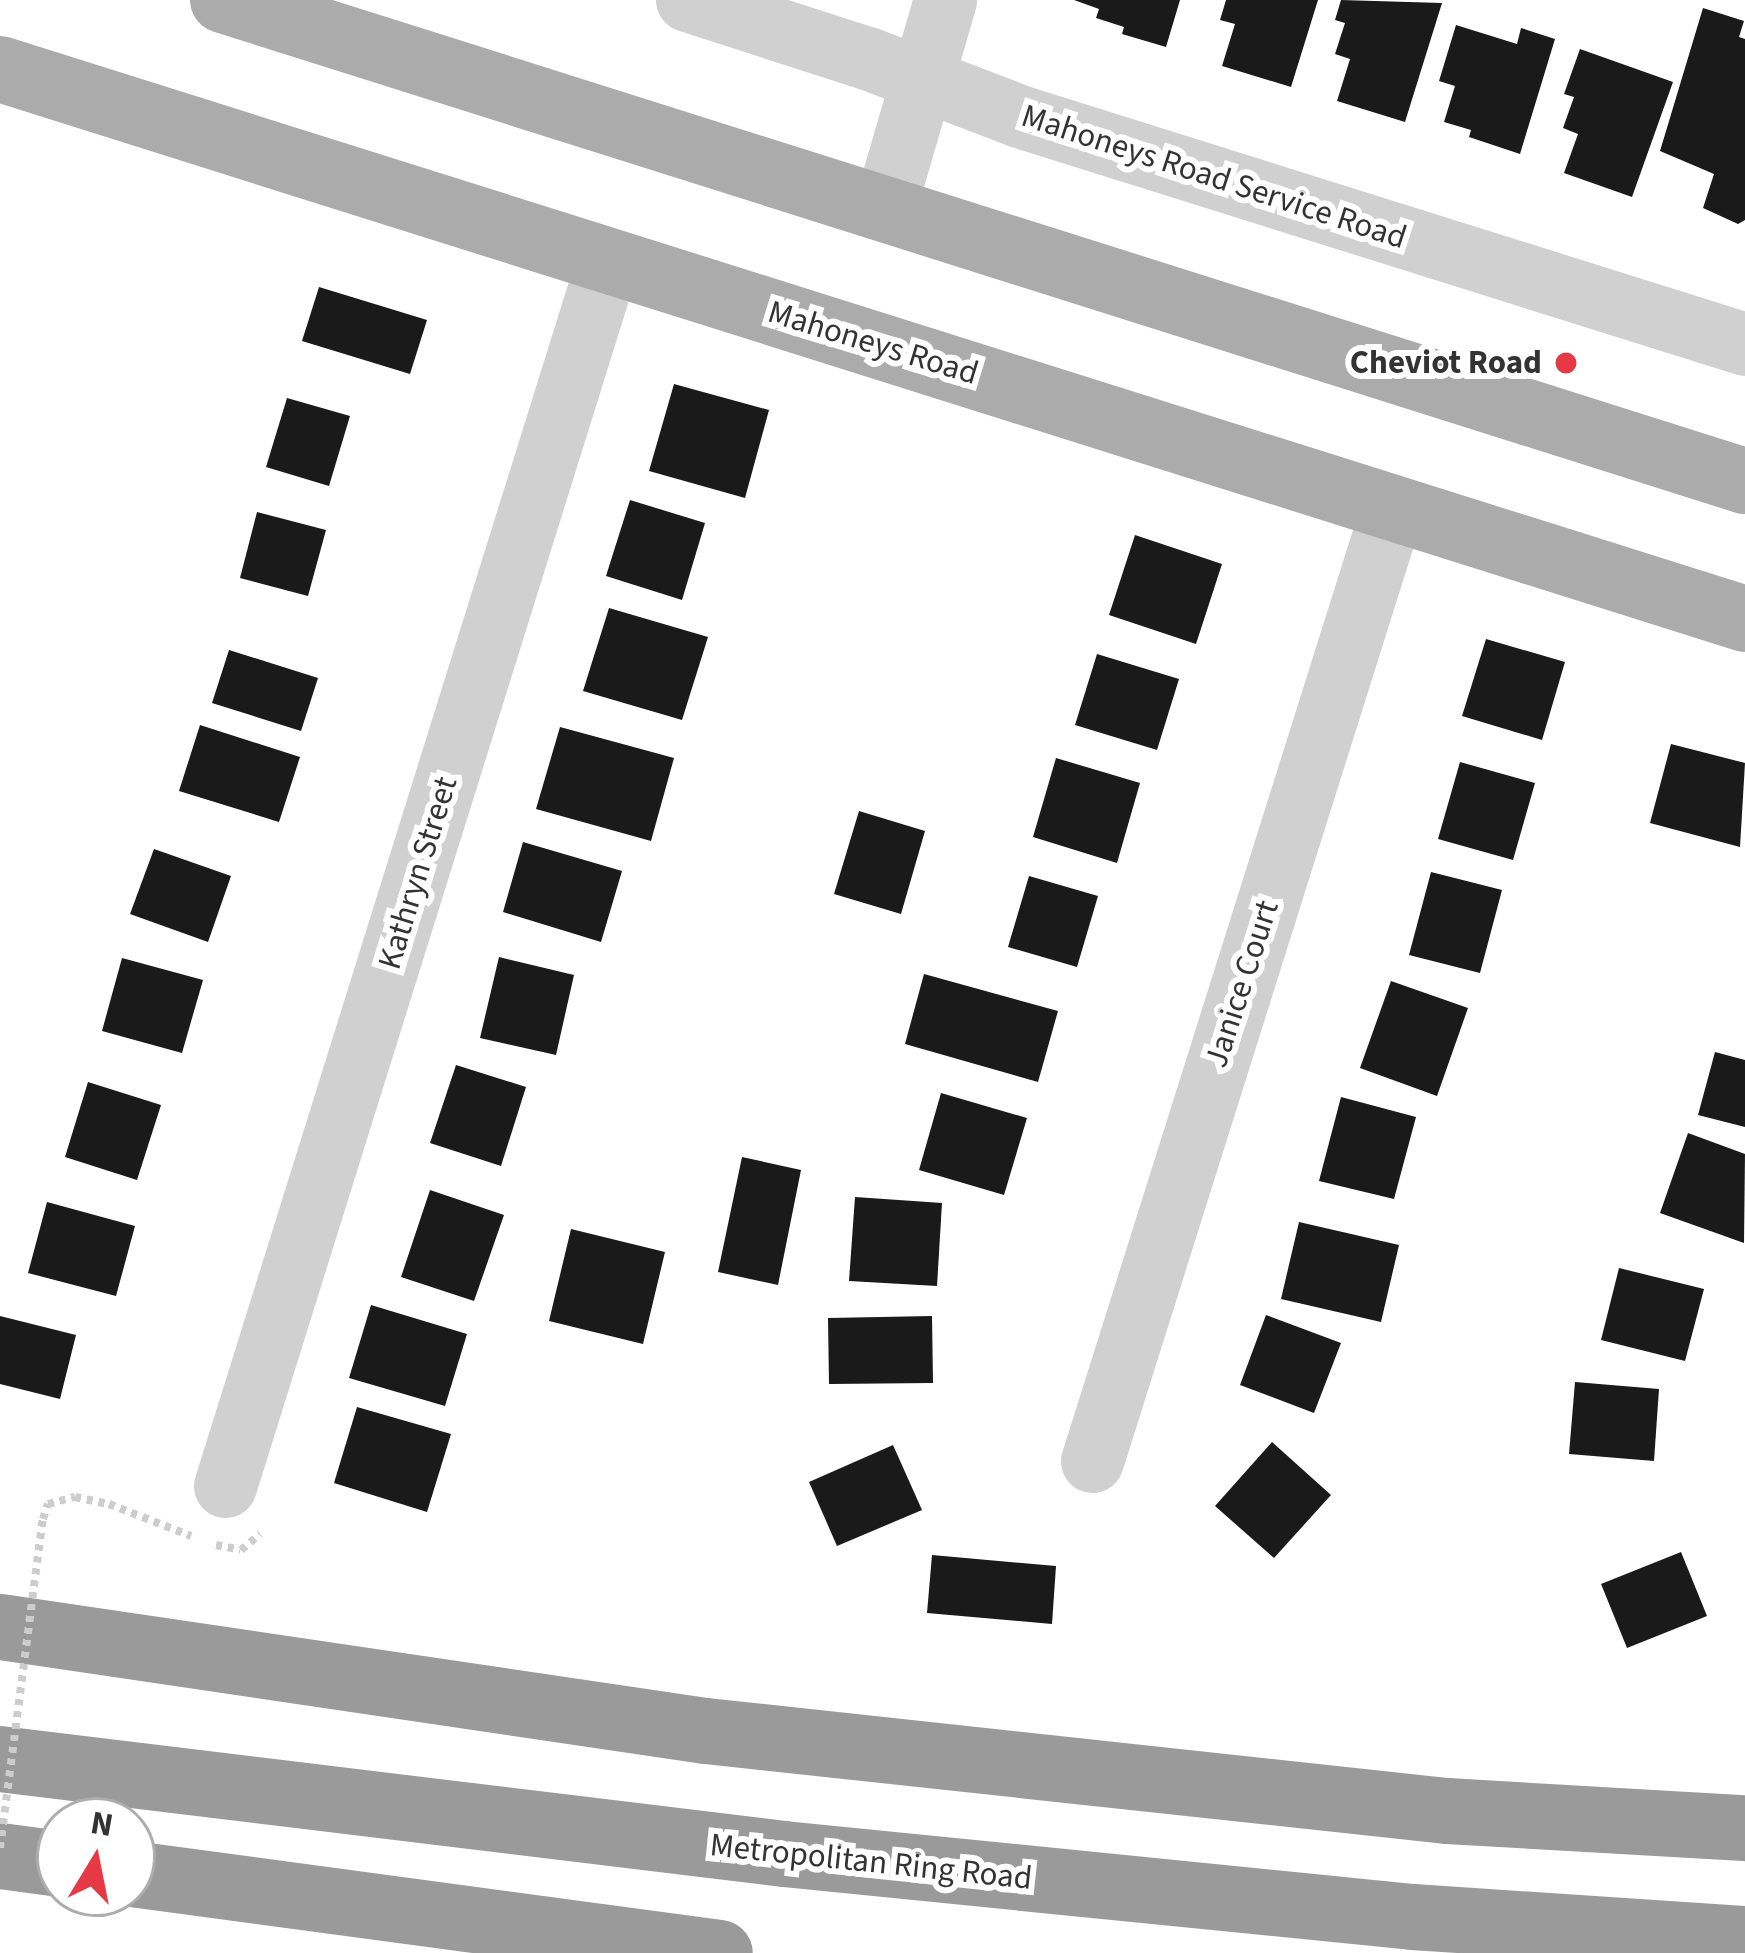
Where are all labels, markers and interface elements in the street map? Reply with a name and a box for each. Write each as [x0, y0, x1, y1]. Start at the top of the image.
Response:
street label: Mahoneys Road Service Road [1017, 96, 1411, 258]
street label: Mahoneys Road [763, 292, 983, 394]
place label: Cheviot Road [1350, 343, 1542, 383]
marker: Cheviot Road [1553, 350, 1579, 376]
street label: Kathryn Street [370, 772, 466, 974]
street label: Janice Court [1196, 896, 1288, 1072]
north arrow [36, 1797, 156, 1917]
text: N [87, 1799, 117, 1849]
street label: Metropolitan Ring Road [708, 1825, 1034, 1899]

